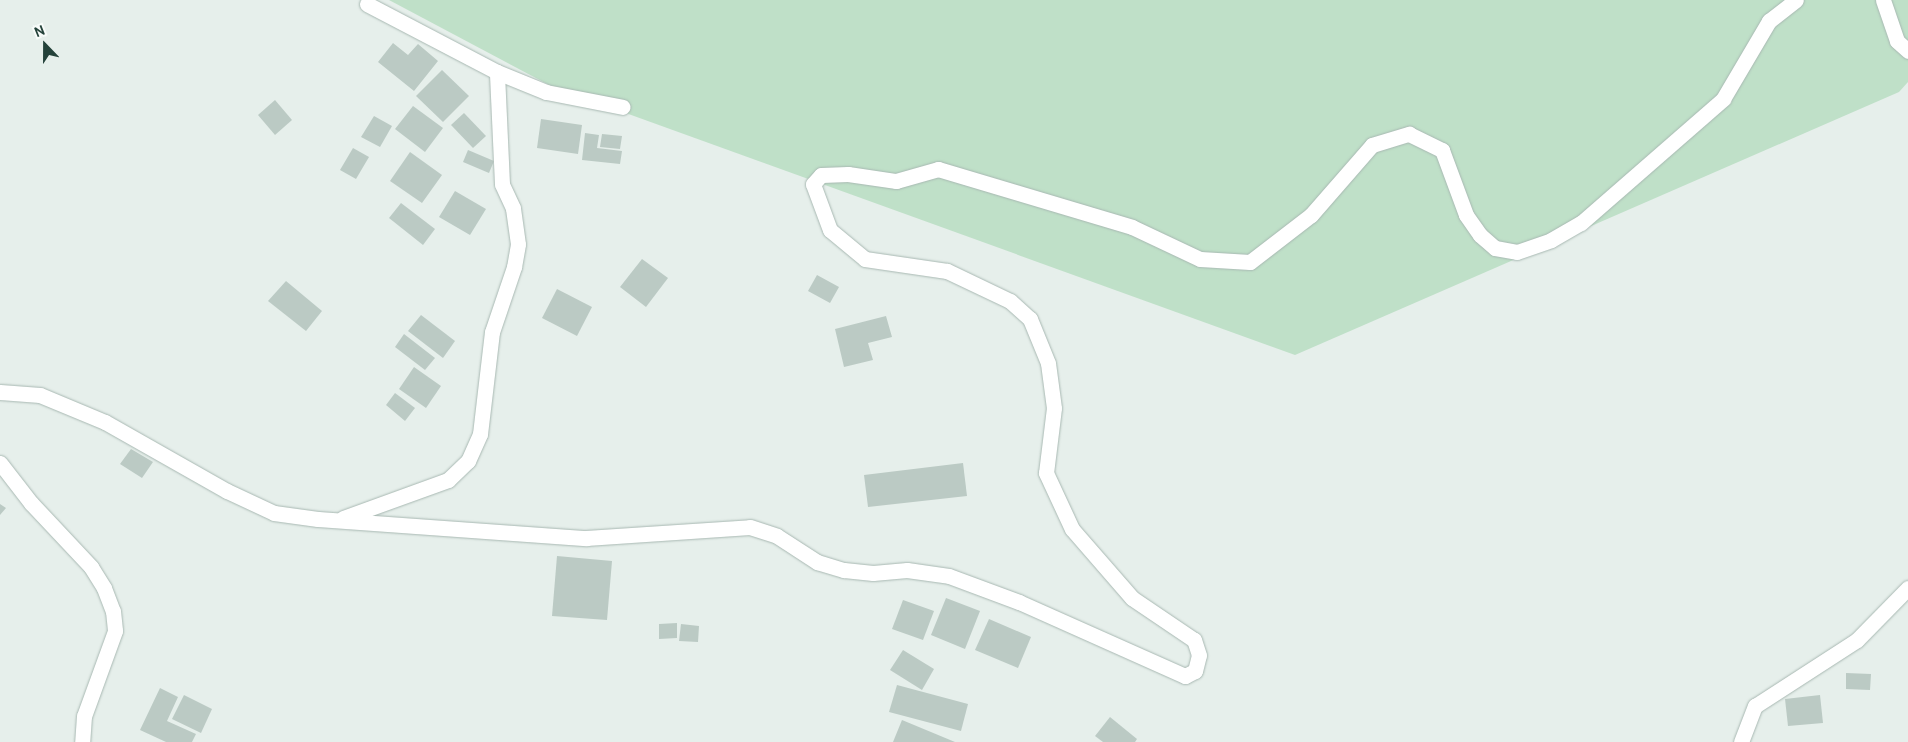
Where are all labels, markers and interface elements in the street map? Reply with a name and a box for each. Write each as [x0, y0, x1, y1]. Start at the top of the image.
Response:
north arrow [20, 20, 70, 70]
text: N [31, 21, 47, 41]

